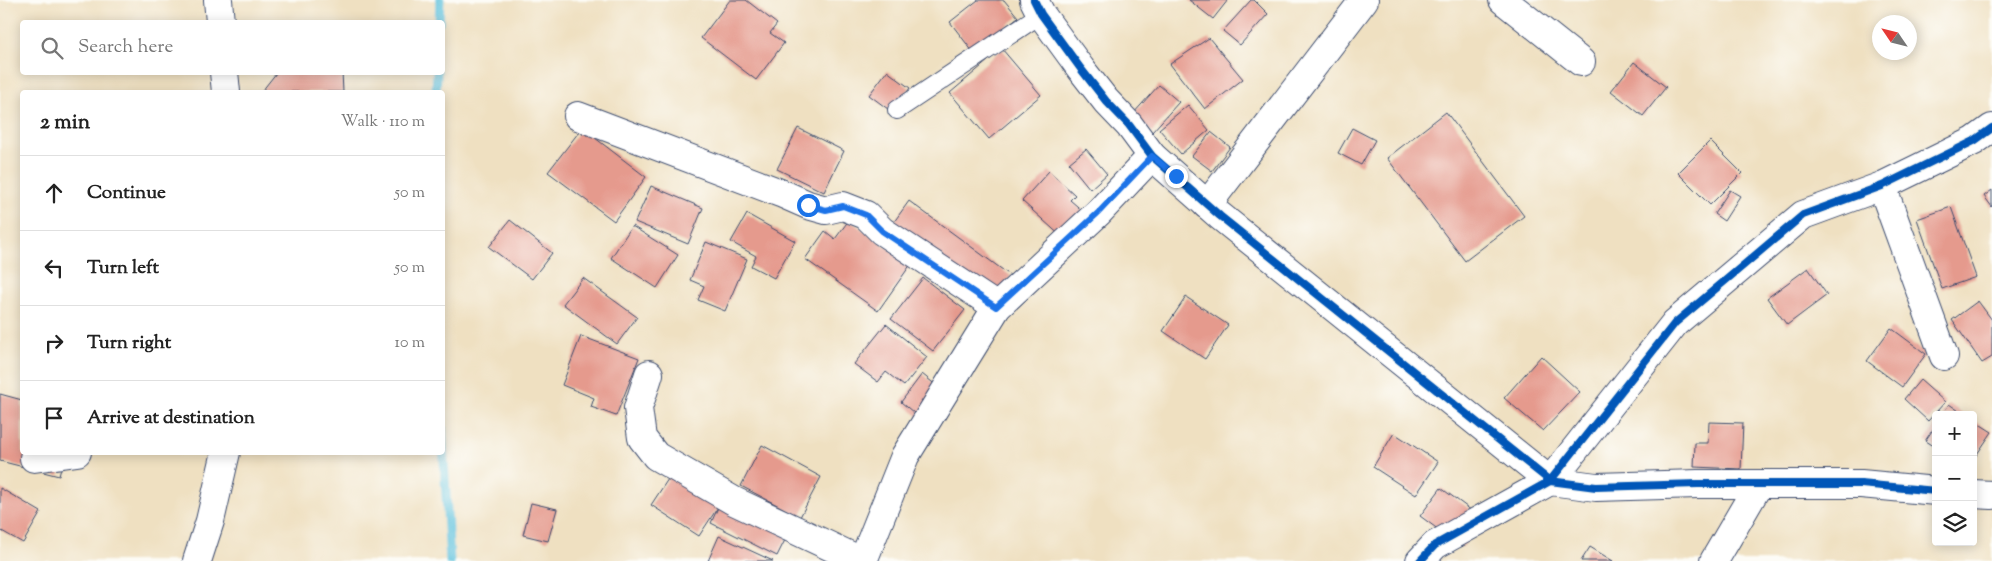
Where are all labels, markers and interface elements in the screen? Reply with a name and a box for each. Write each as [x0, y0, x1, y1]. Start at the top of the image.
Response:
north arrow [1872, 15, 1917, 60]
search box [20, 20, 445, 75]
icon: search [38, 34, 66, 62]
text: Search here [78, 34, 173, 61]
text: 2 min [40, 108, 90, 138]
text: Walk · 110 m [341, 111, 425, 134]
route end [1165, 165, 1188, 188]
icon: ahead [40, 179, 68, 207]
text: Continue [87, 180, 166, 207]
text: 50 m [394, 182, 425, 205]
route start [797, 194, 820, 217]
icon: left [40, 254, 68, 282]
text: Turn left [87, 255, 159, 282]
text: 50 m [394, 257, 425, 280]
icon: right [40, 329, 68, 357]
text: Turn right [87, 330, 171, 357]
text: 10 m [395, 332, 425, 355]
icon: arrive [40, 404, 68, 432]
text: Arrive at destination [87, 405, 255, 432]
map controls [1932, 411, 1977, 546]
button: + [1932, 411, 1977, 456]
button: − [1932, 456, 1977, 501]
button: layers [1932, 501, 1977, 546]

